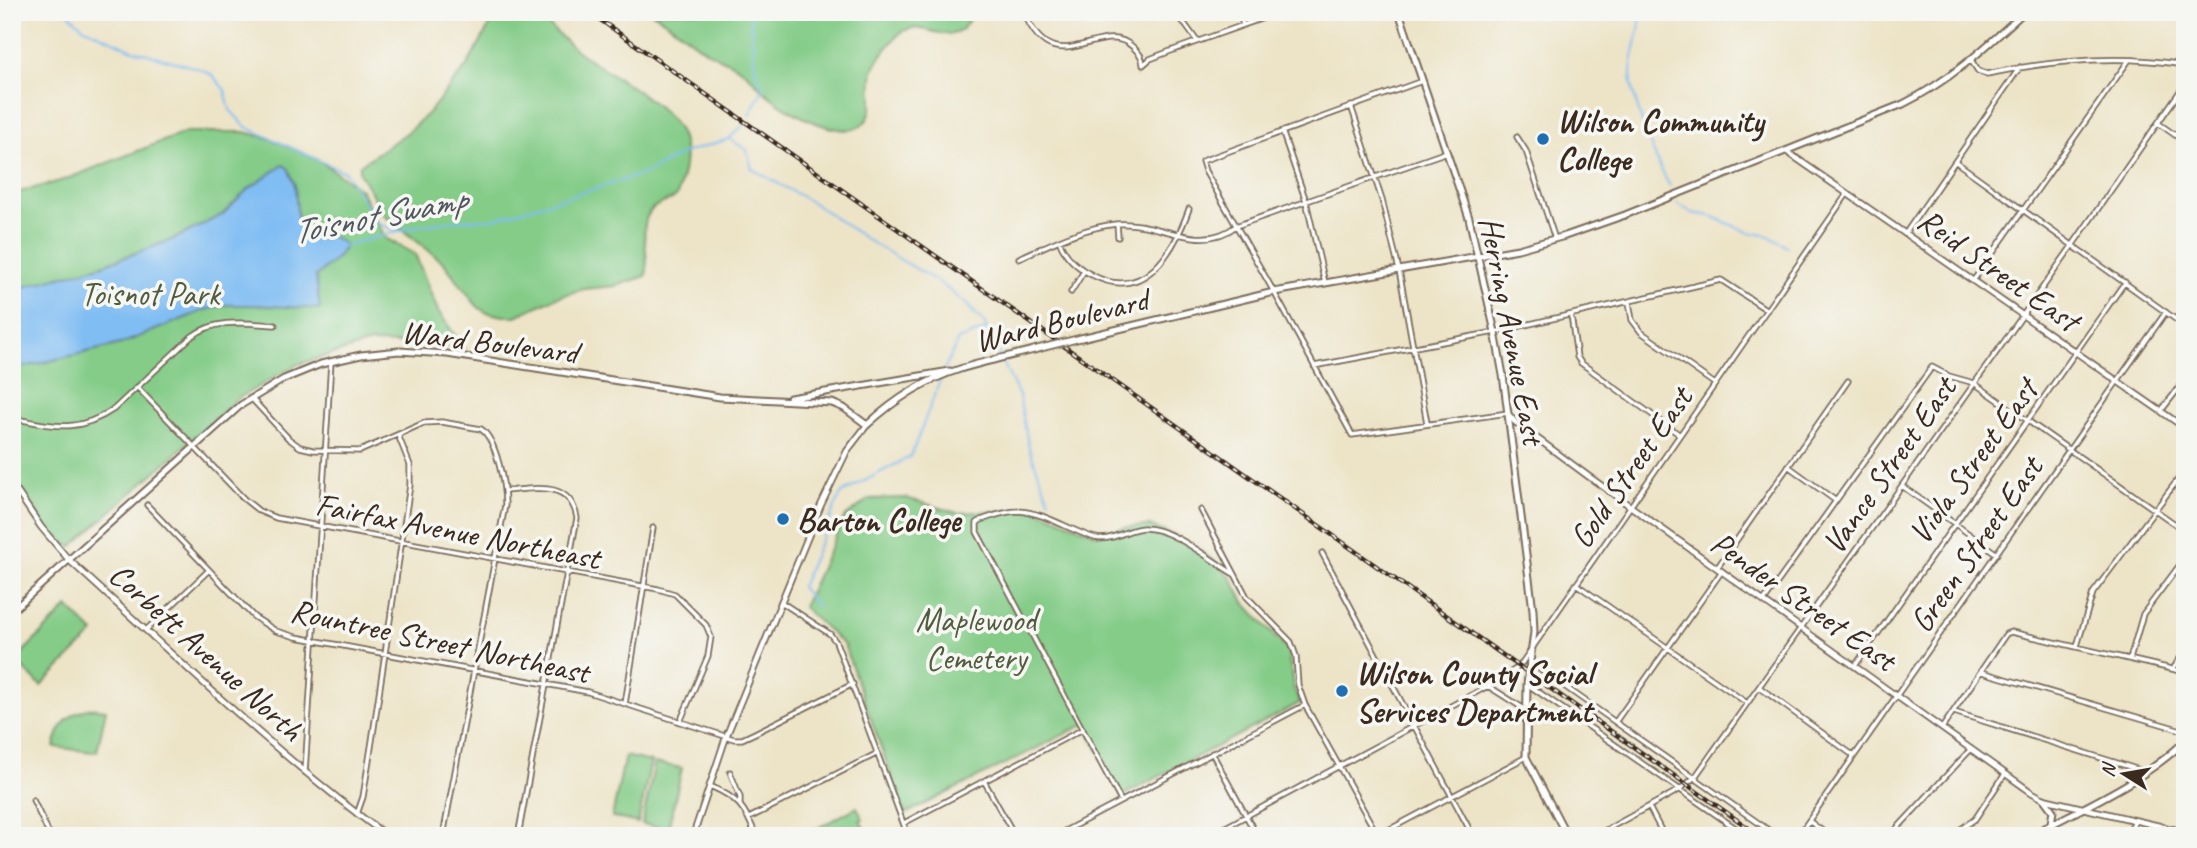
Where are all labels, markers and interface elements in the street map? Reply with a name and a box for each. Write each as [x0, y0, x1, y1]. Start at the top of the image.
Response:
place label: Wilson Community College [1557, 100, 1766, 180]
marker: Wilson Community College [1535, 131, 1551, 147]
water label: Toisnot Swamp [288, 176, 474, 254]
street label: Reid Street East [1910, 199, 2091, 343]
street label: Herring Avenue East [1469, 213, 1555, 451]
park label: Toisnot Park [81, 273, 221, 315]
street label: Ward Boulevard [970, 277, 1157, 362]
street label: Ward Boulevard [399, 310, 585, 374]
street label: Vance Street East [1812, 367, 1967, 562]
street label: Viola Street East [1899, 368, 2049, 552]
street label: Gold Street East [1560, 377, 1703, 556]
street label: Green Street East [1900, 446, 2053, 640]
street label: Fairfax Avenue Northeast [312, 483, 606, 580]
place label: Barton College [797, 499, 963, 541]
marker: Barton College [775, 511, 791, 527]
street label: Pender Street East [1703, 522, 1907, 682]
street label: Corbett Avenue North [100, 553, 313, 751]
street label: Rountree Street Northeast [287, 589, 596, 694]
park label: Maplewood Cemetery [916, 599, 1041, 679]
place label: Wilson County Social Services Department [1356, 652, 1598, 732]
marker: Wilson County Social Services Department [1334, 683, 1350, 699]
north arrow [2088, 740, 2158, 810]
text: N [2095, 760, 2122, 779]

